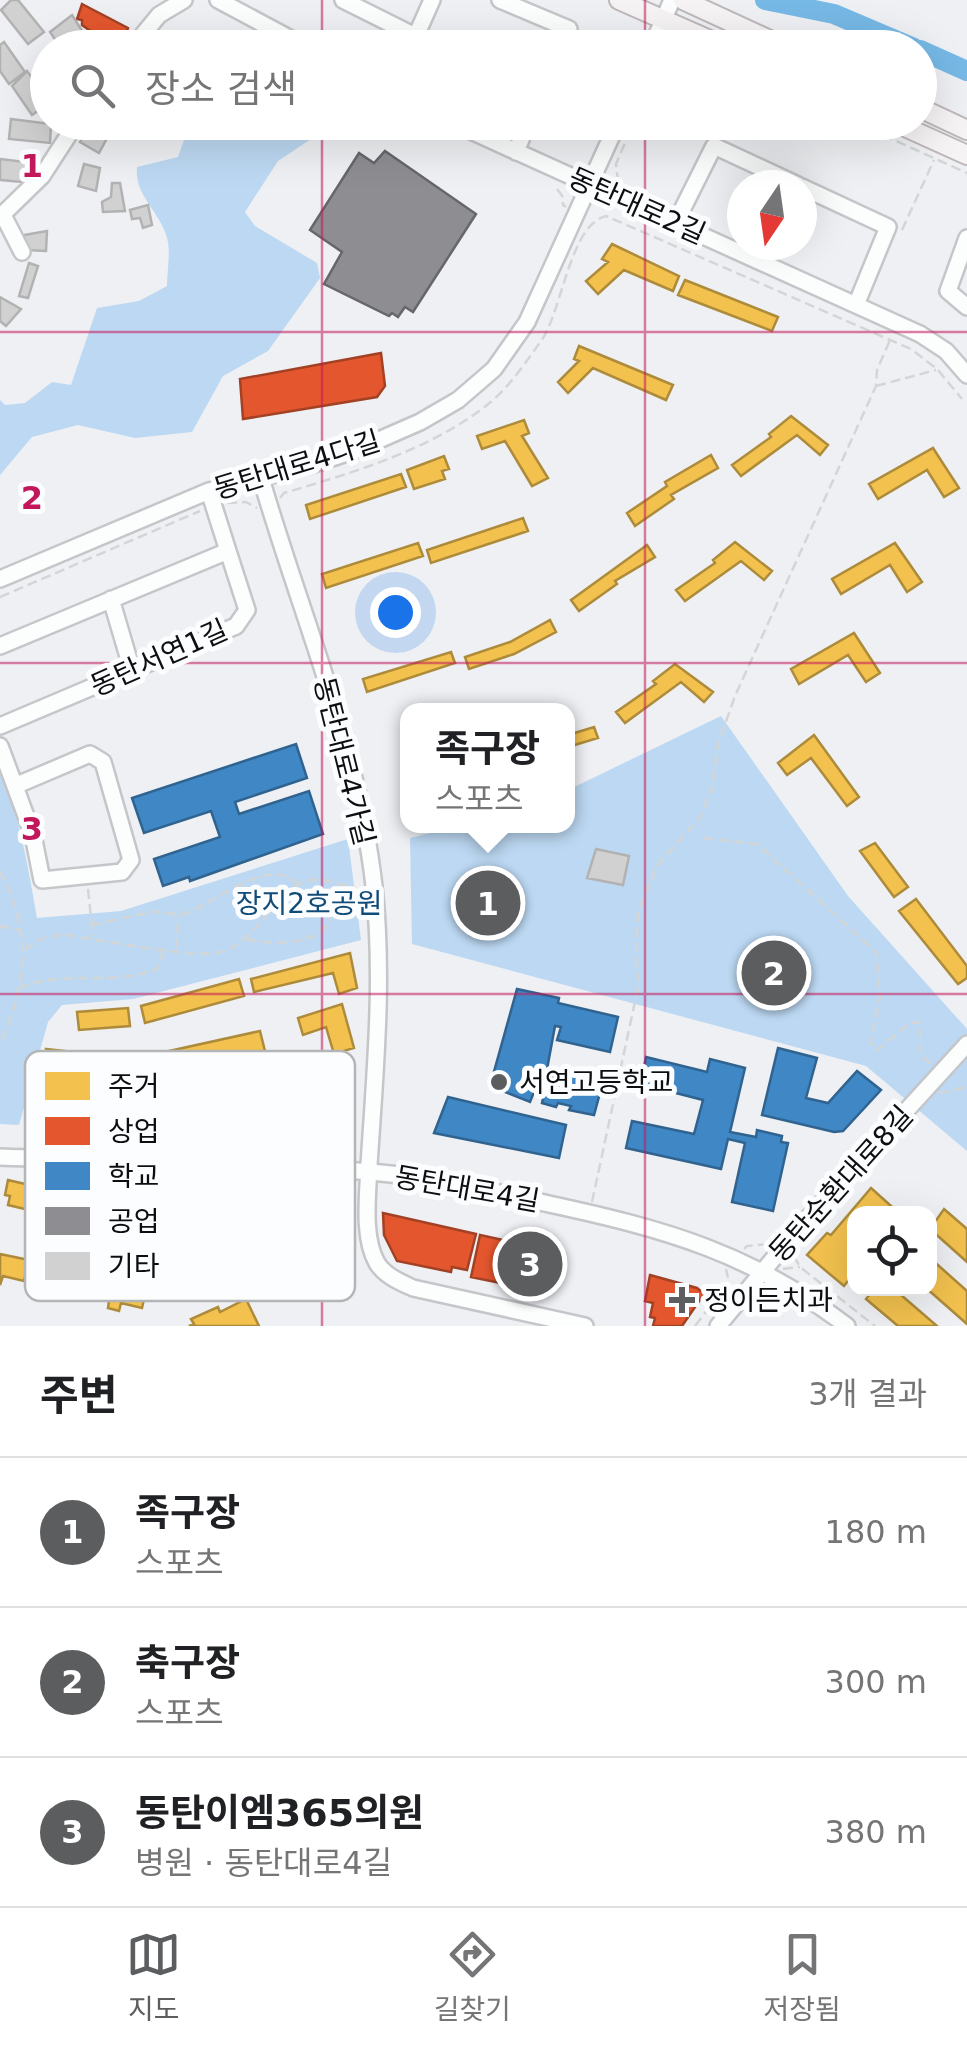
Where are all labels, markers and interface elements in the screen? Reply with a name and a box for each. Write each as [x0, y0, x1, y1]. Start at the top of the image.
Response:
search box [30, 30, 937, 140]
icon: search [65, 58, 120, 113]
text: 장소 검색 [145, 67, 297, 111]
text: 1 [21, 147, 43, 185]
street label: 동탄대로2길 [563, 161, 711, 251]
north arrow [727, 170, 817, 260]
street label: 동탄대로4다길 [210, 424, 384, 506]
text: 2 [21, 479, 43, 517]
your location [370, 587, 421, 638]
street label: 동탄서연1길 [85, 613, 233, 703]
street label: 동탄대로4가길 [307, 673, 381, 849]
popup [400, 703, 575, 833]
text: 족구장 [435, 727, 540, 771]
text: 스포츠 [435, 780, 523, 818]
text: 3 [21, 810, 43, 848]
pin: 1 [456, 866, 520, 940]
park label: 장지2호공원 [236, 887, 382, 920]
pin: 2 [742, 936, 806, 1010]
legend [25, 1051, 355, 1301]
place label: 서연고등학교 [519, 1066, 674, 1099]
text: 주거 [108, 1070, 160, 1103]
marker: 서연고등학교 [488, 1071, 510, 1093]
street label: 동탄순환대로8길 [762, 1099, 920, 1269]
text: 상업 [108, 1115, 160, 1148]
text: 학교 [108, 1160, 160, 1193]
street label: 동탄대로4길 [392, 1160, 542, 1218]
text: 공업 [108, 1205, 160, 1238]
map controls [847, 1206, 937, 1296]
button: locate [847, 1206, 937, 1296]
pin: 3 [498, 1226, 562, 1302]
text: 기타 [108, 1250, 160, 1283]
place label: 정이든치과 [704, 1284, 833, 1317]
marker: 정이든치과 [669, 1287, 695, 1313]
text: 주변 [40, 1371, 117, 1420]
text: 3개 결과 [808, 1375, 927, 1413]
text: 족구장 [135, 1491, 240, 1535]
text: 1 [61, 1513, 84, 1551]
text: 180 m [825, 1513, 927, 1551]
text: 스포츠 [135, 1544, 223, 1582]
text: 축구장 [135, 1641, 240, 1685]
text: 2 [61, 1663, 84, 1701]
text: 300 m [825, 1663, 927, 1701]
text: 스포츠 [135, 1694, 223, 1732]
text: 동탄이엠365의원 [135, 1791, 424, 1835]
text: 3 [61, 1813, 84, 1851]
text: 380 m [825, 1813, 927, 1851]
text: 병원 · 동탄대로4길 [135, 1844, 392, 1882]
tab: 지도 [126, 1927, 181, 2027]
tab: 길찾기 [434, 1927, 511, 2027]
tab: 저장됨 [763, 1927, 841, 2027]

